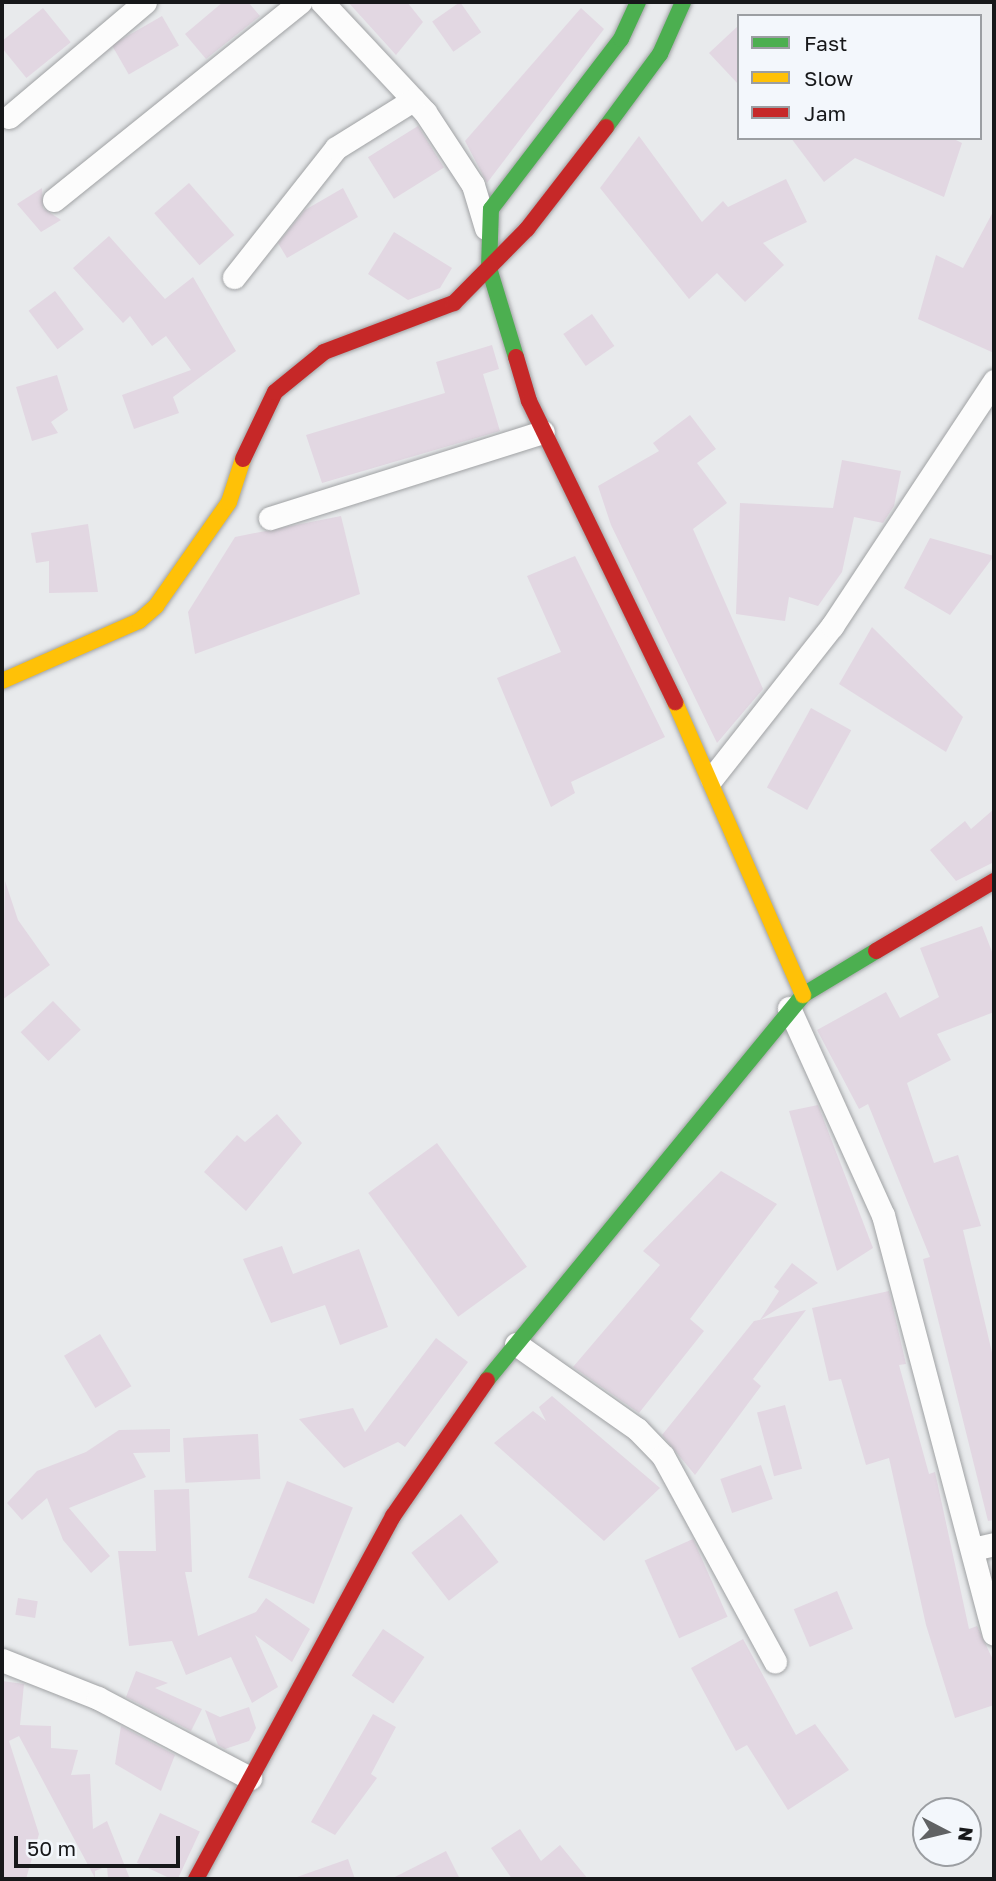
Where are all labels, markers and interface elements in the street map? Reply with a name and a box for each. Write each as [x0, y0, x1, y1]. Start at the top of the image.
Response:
legend [737, 14, 982, 140]
text: Fast [804, 30, 847, 56]
text: Slow [804, 65, 853, 91]
text: Jam [804, 100, 846, 126]
north arrow [912, 1797, 982, 1867]
scale bar [18, 1822, 184, 1866]
text: N [954, 1826, 979, 1843]
text: 50 m [27, 1835, 76, 1861]

